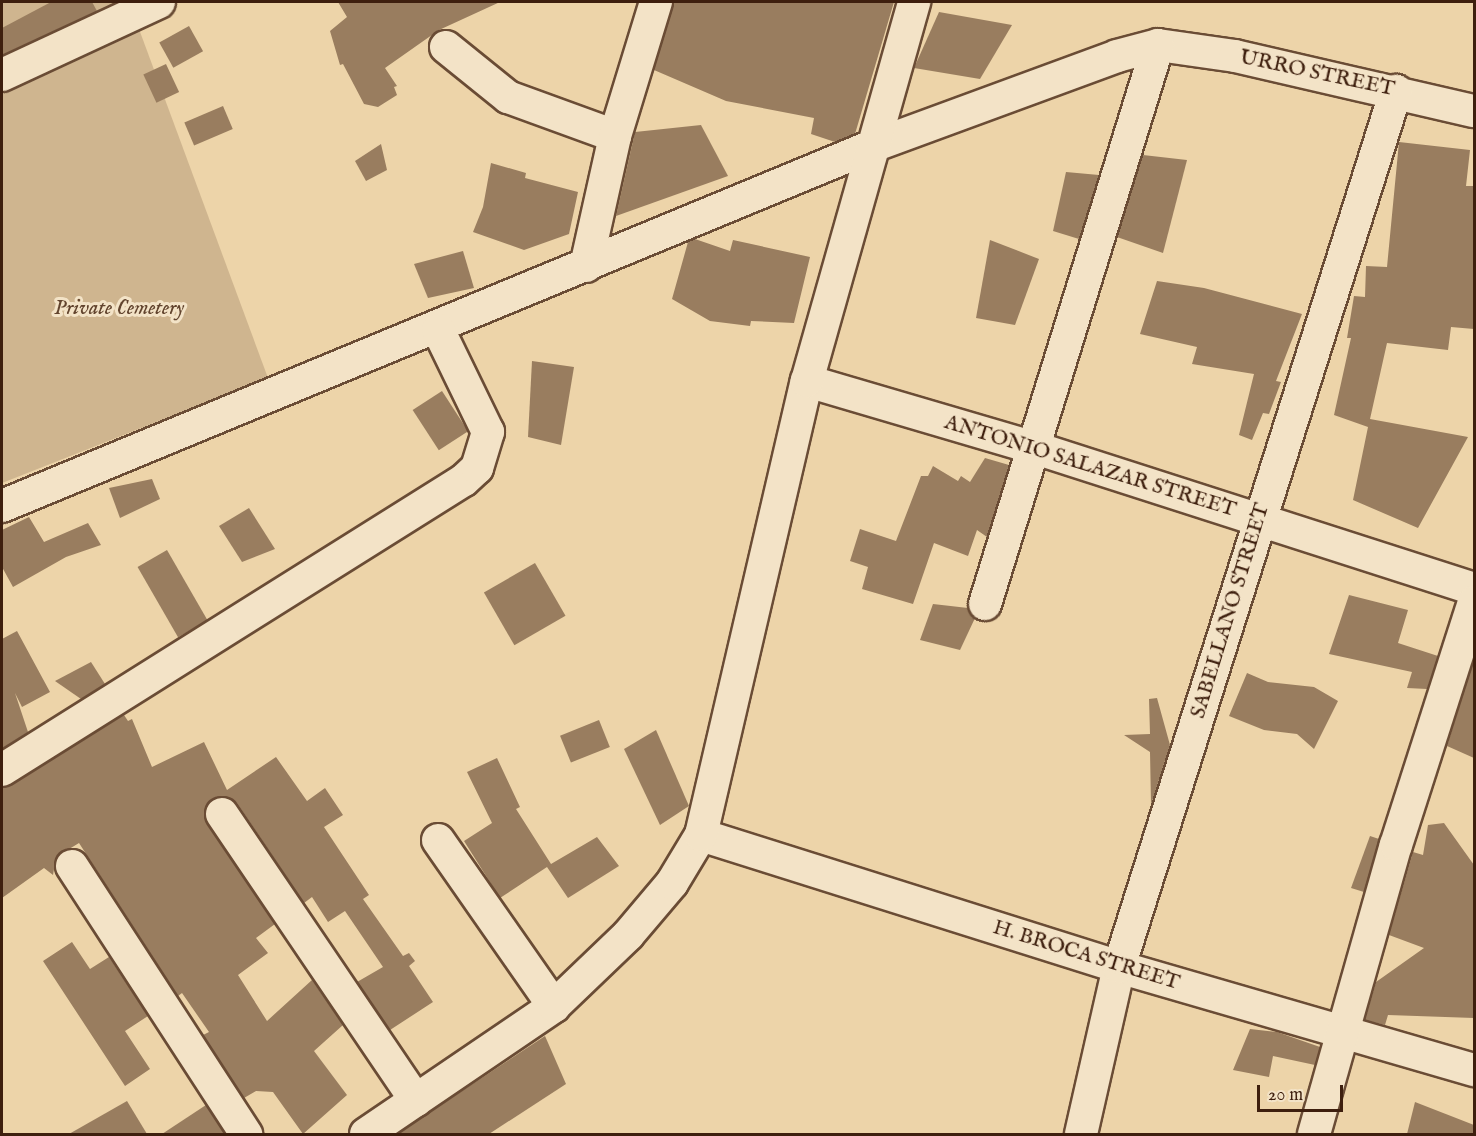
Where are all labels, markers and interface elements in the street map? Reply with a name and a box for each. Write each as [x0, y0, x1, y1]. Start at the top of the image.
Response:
street label: URRO STREET [1237, 45, 1397, 103]
park label: Private Cemetery [54, 296, 184, 322]
street label: ANTONIO SALAZAR STREET [941, 411, 1239, 523]
street label: SABELLANO STREET [1186, 500, 1276, 722]
street label: H. BROCA STREET [990, 916, 1182, 996]
scale bar [1260, 1073, 1346, 1111]
text: 20 m [1268, 1084, 1303, 1107]

